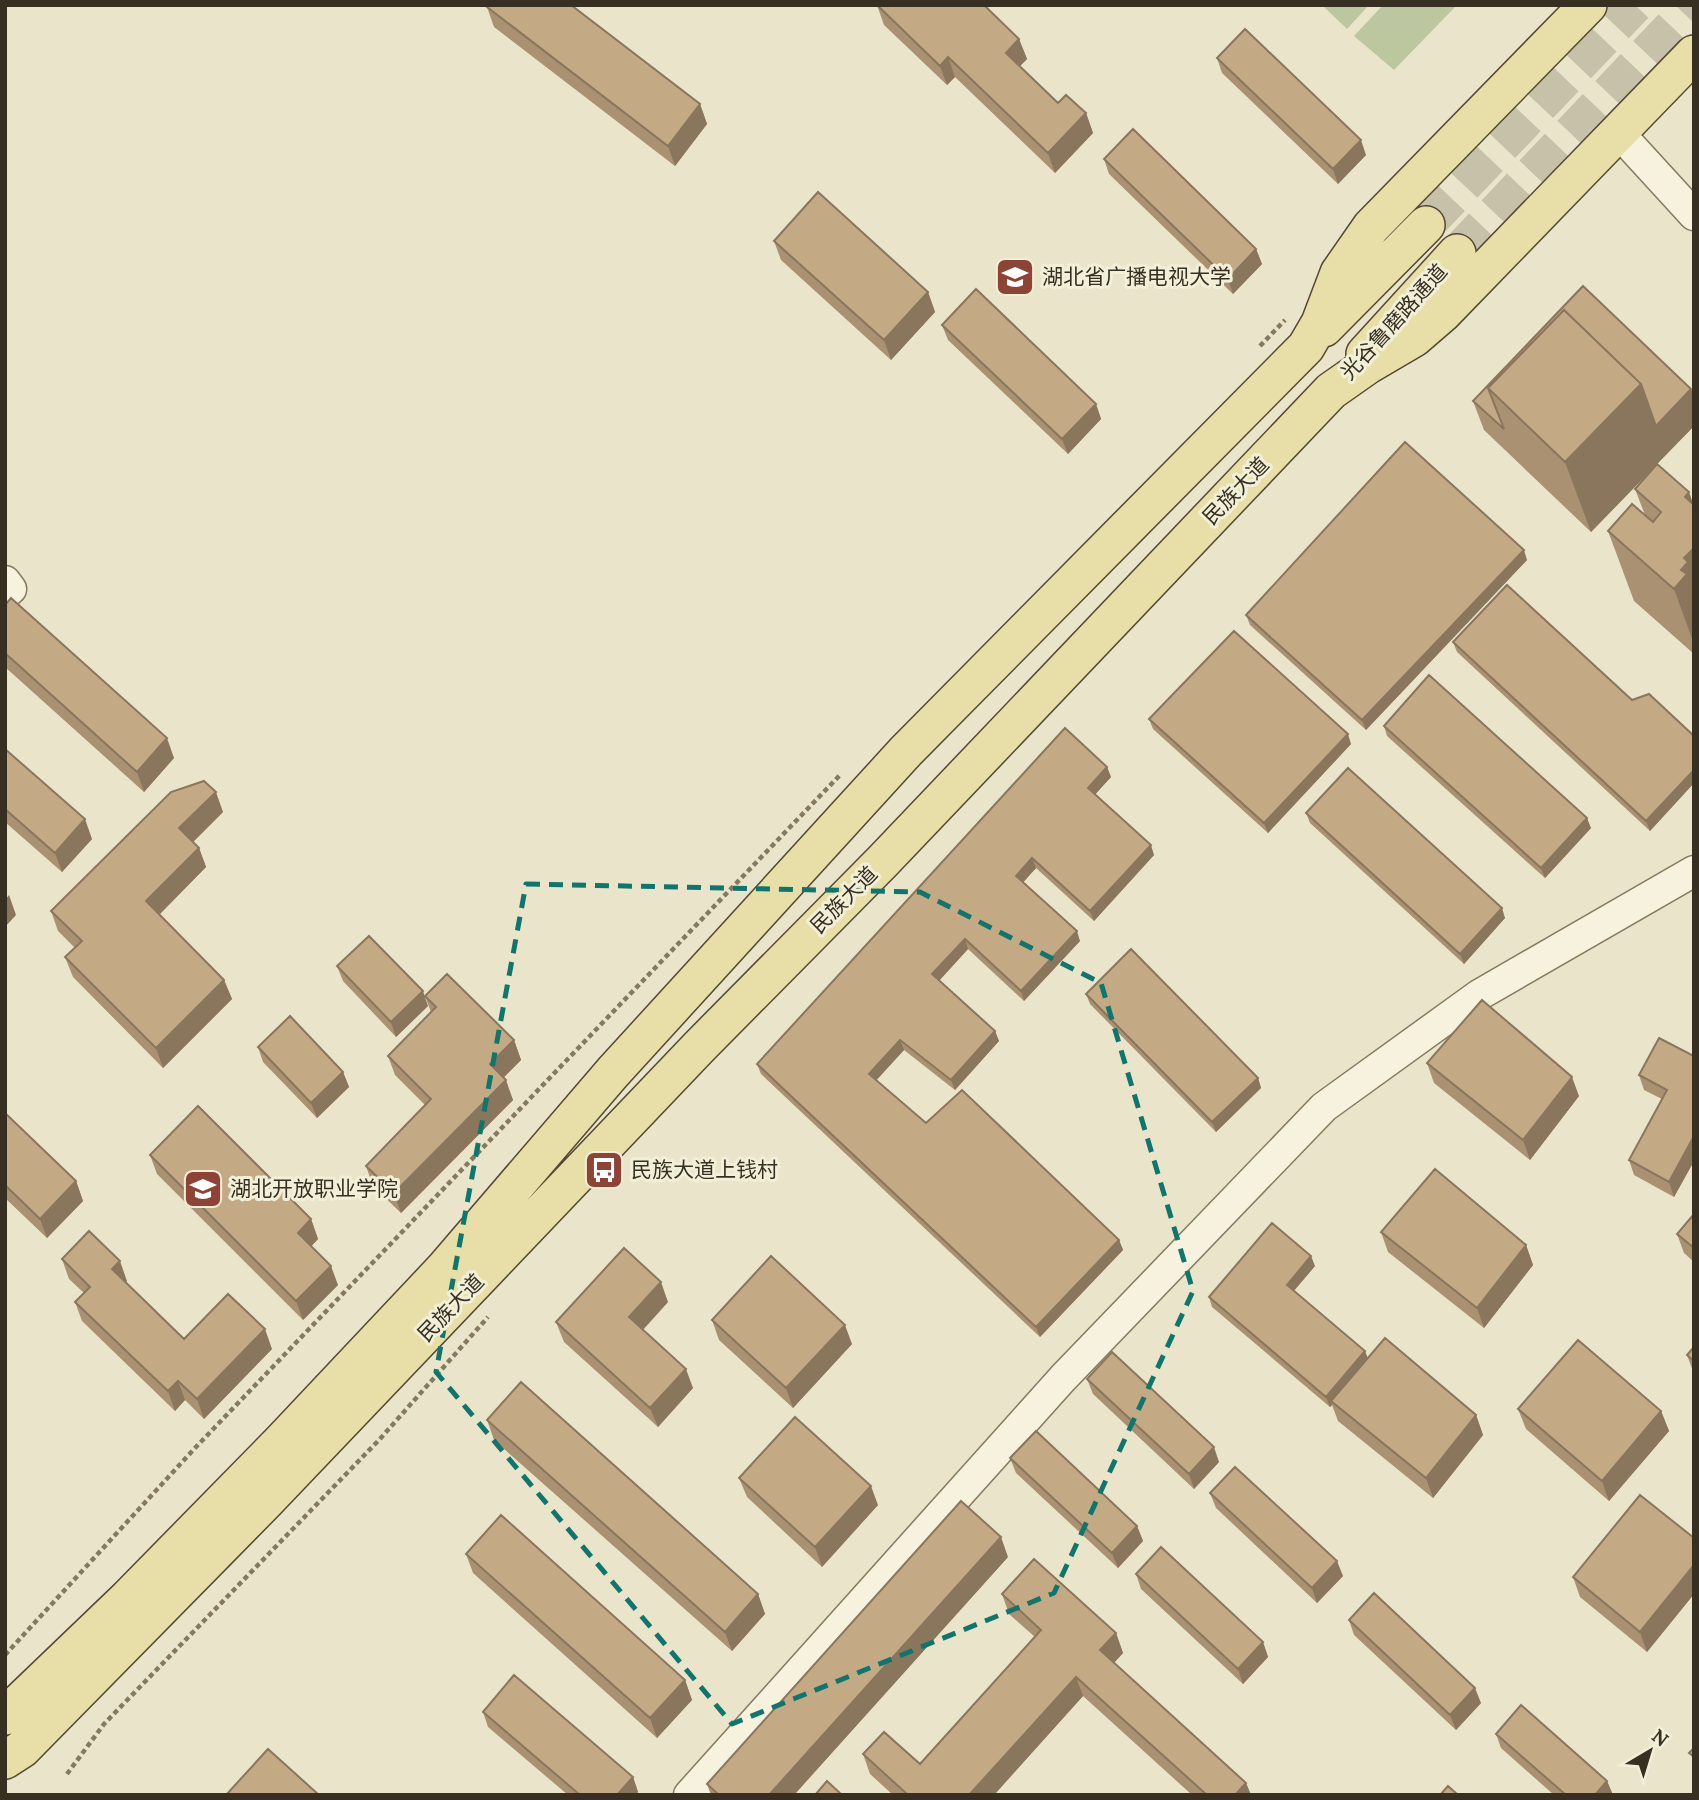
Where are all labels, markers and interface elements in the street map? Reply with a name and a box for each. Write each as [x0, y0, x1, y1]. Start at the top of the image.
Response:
school or university icon: 湖北省广播电视大学 [994, 256, 1036, 298]
street label: 光谷鲁磨路通道 [1334, 258, 1453, 385]
place label: 湖北省广播电视大学 [1042, 263, 1231, 290]
street label: 民族大道 [1197, 451, 1275, 530]
street label: 民族大道 [804, 860, 883, 939]
bus stop icon: 民族大道上钱村 [583, 1149, 625, 1191]
place label: 民族大道上钱村 [631, 1156, 778, 1183]
school or university icon: 湖北开放职业学院 [182, 1168, 224, 1210]
place label: 湖北开放职业学院 [230, 1175, 398, 1202]
street label: 民族大道 [412, 1268, 490, 1347]
north arrow [1615, 1716, 1685, 1786]
text: N [1647, 1724, 1674, 1752]

